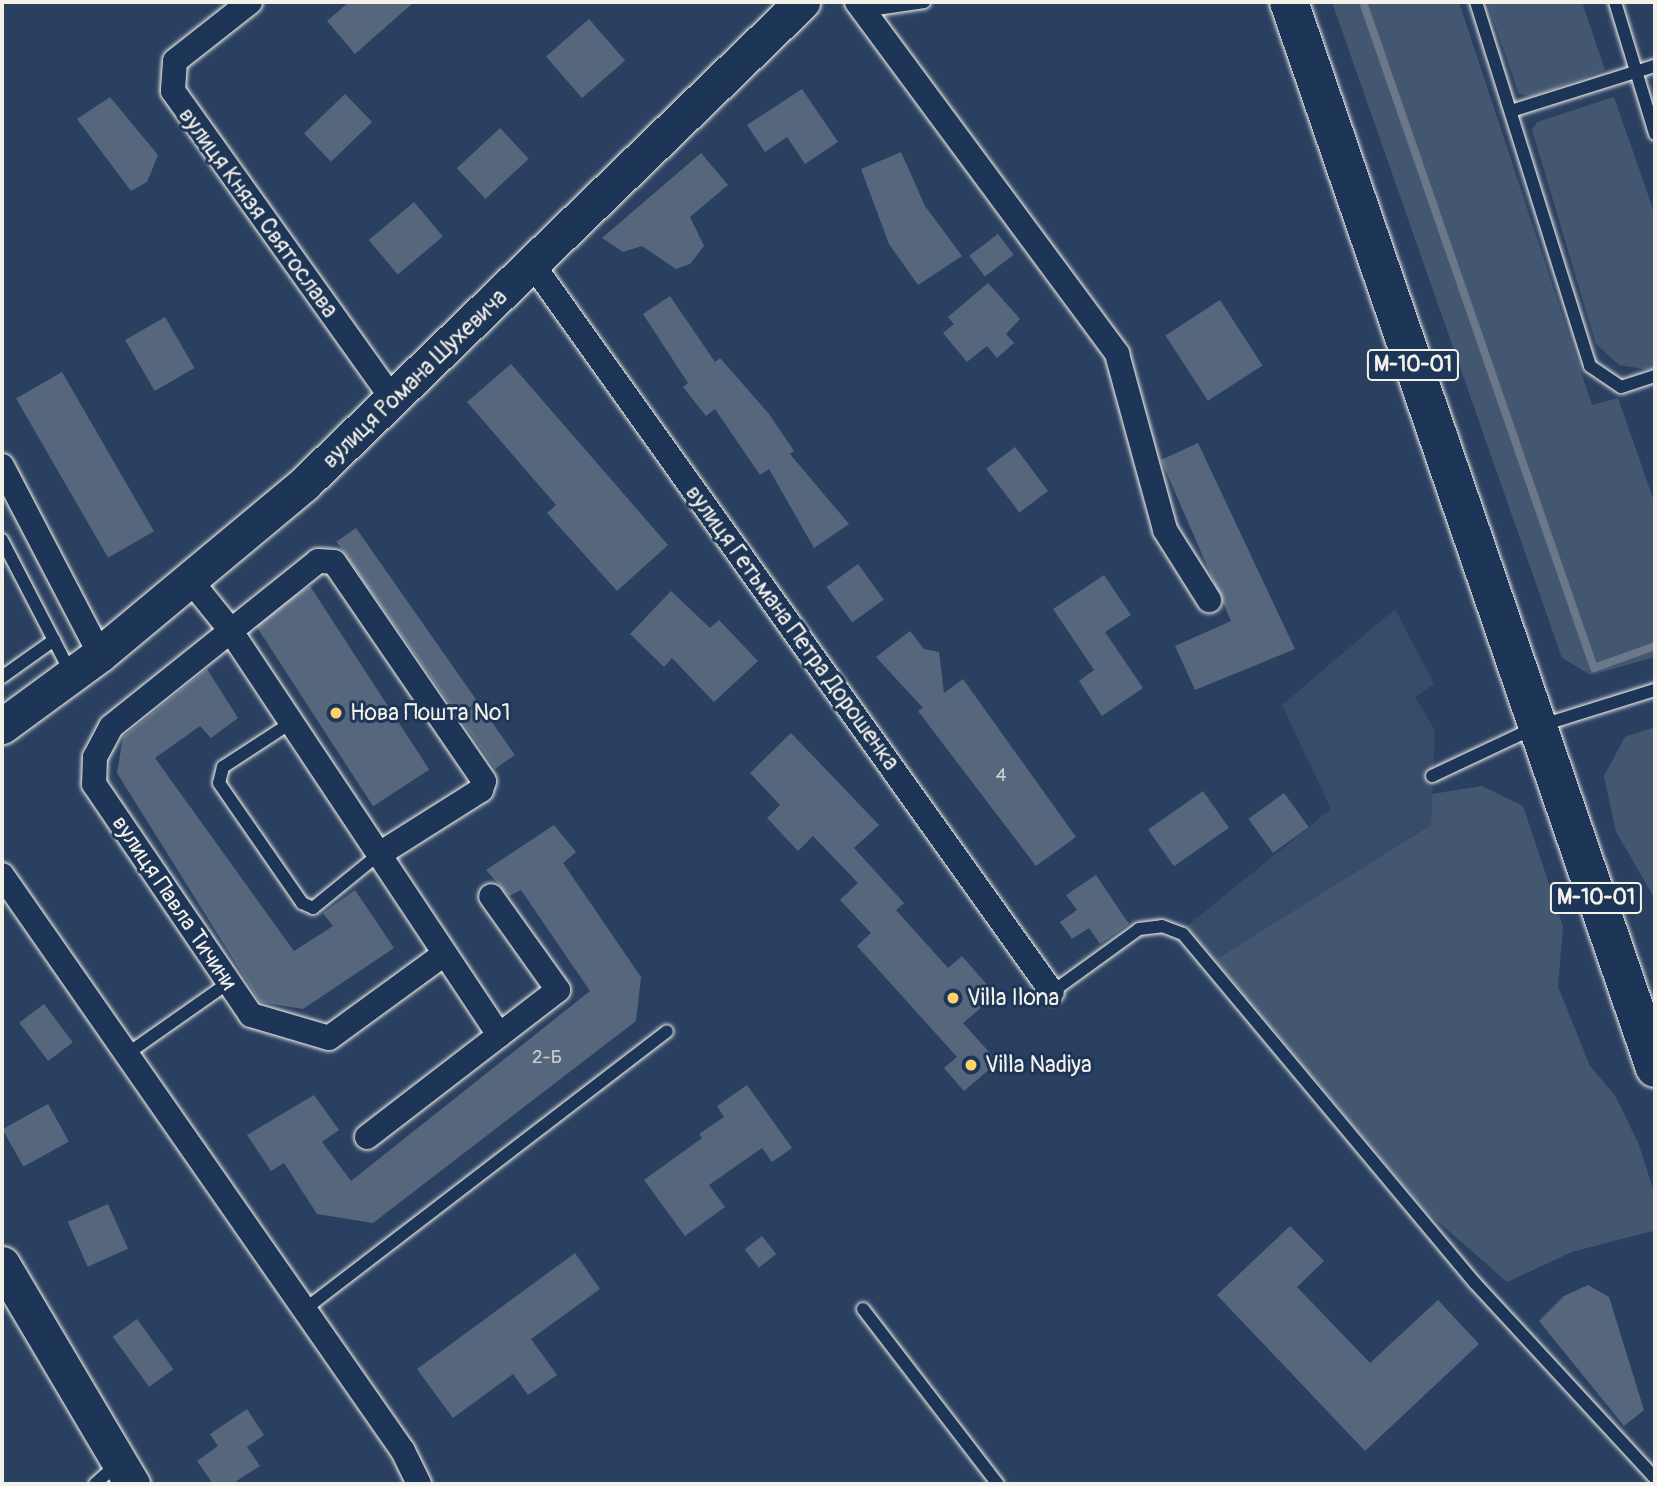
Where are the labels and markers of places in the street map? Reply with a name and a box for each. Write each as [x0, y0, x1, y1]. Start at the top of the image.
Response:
place label: Нова Пошта №1 [350, 699, 510, 727]
marker: Нова Пошта №1 [328, 705, 344, 721]
place label: Villa Ilona [967, 984, 1059, 1012]
marker: Villa Ilona [945, 990, 961, 1006]
place label: Villa Nadiya [985, 1051, 1092, 1079]
marker: Villa Nadiya [963, 1057, 979, 1073]

